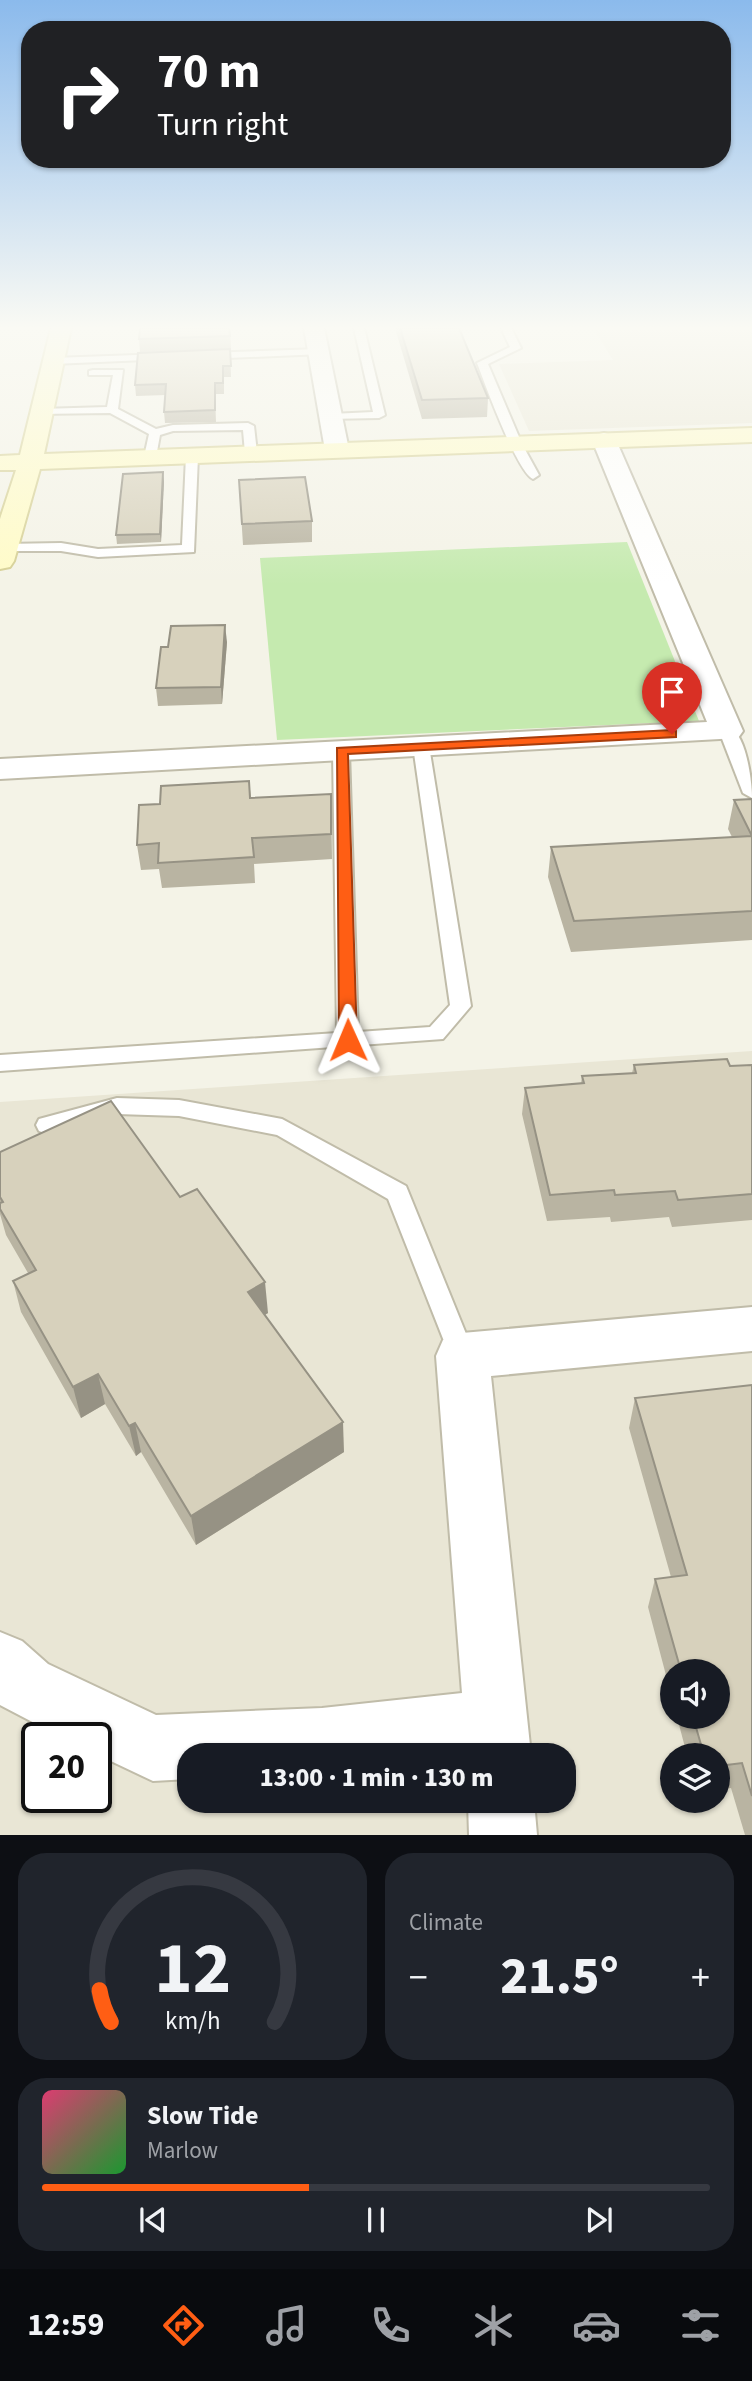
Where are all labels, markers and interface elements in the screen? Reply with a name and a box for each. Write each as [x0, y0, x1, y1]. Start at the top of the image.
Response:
text: 70 m [157, 37, 261, 107]
icon: right [42, 49, 133, 140]
text: Turn right [157, 102, 288, 148]
pin [642, 662, 702, 734]
icon: arrive [653, 673, 691, 711]
position arrow [311, 1003, 385, 1077]
map controls [660, 1659, 730, 1813]
button: sound [660, 1659, 730, 1729]
speed limit sign: 20 [21, 1722, 112, 1813]
button: layers [660, 1743, 730, 1813]
text: 13:00 · 1 min · 130 m [260, 1759, 493, 1796]
text: Climate [409, 1906, 483, 1939]
text: 12 [154, 1918, 231, 2022]
text: 21.5° [500, 1940, 619, 2014]
text: − [409, 1951, 428, 2005]
text: + [691, 1951, 710, 2005]
text: km/h [165, 2003, 220, 2039]
text: Slow Tide [147, 2097, 258, 2134]
text: Marlow [147, 2134, 218, 2167]
icon: previous [134, 2201, 172, 2239]
icon: pause [357, 2201, 395, 2239]
icon: next [580, 2201, 618, 2239]
icon: directions [159, 2301, 208, 2350]
icon: music [262, 2301, 311, 2350]
icon: phone [366, 2301, 415, 2350]
icon: climate [469, 2301, 518, 2350]
icon: car [572, 2301, 621, 2350]
icon: filters [676, 2301, 725, 2350]
text: 12:59 [27, 2302, 104, 2348]

